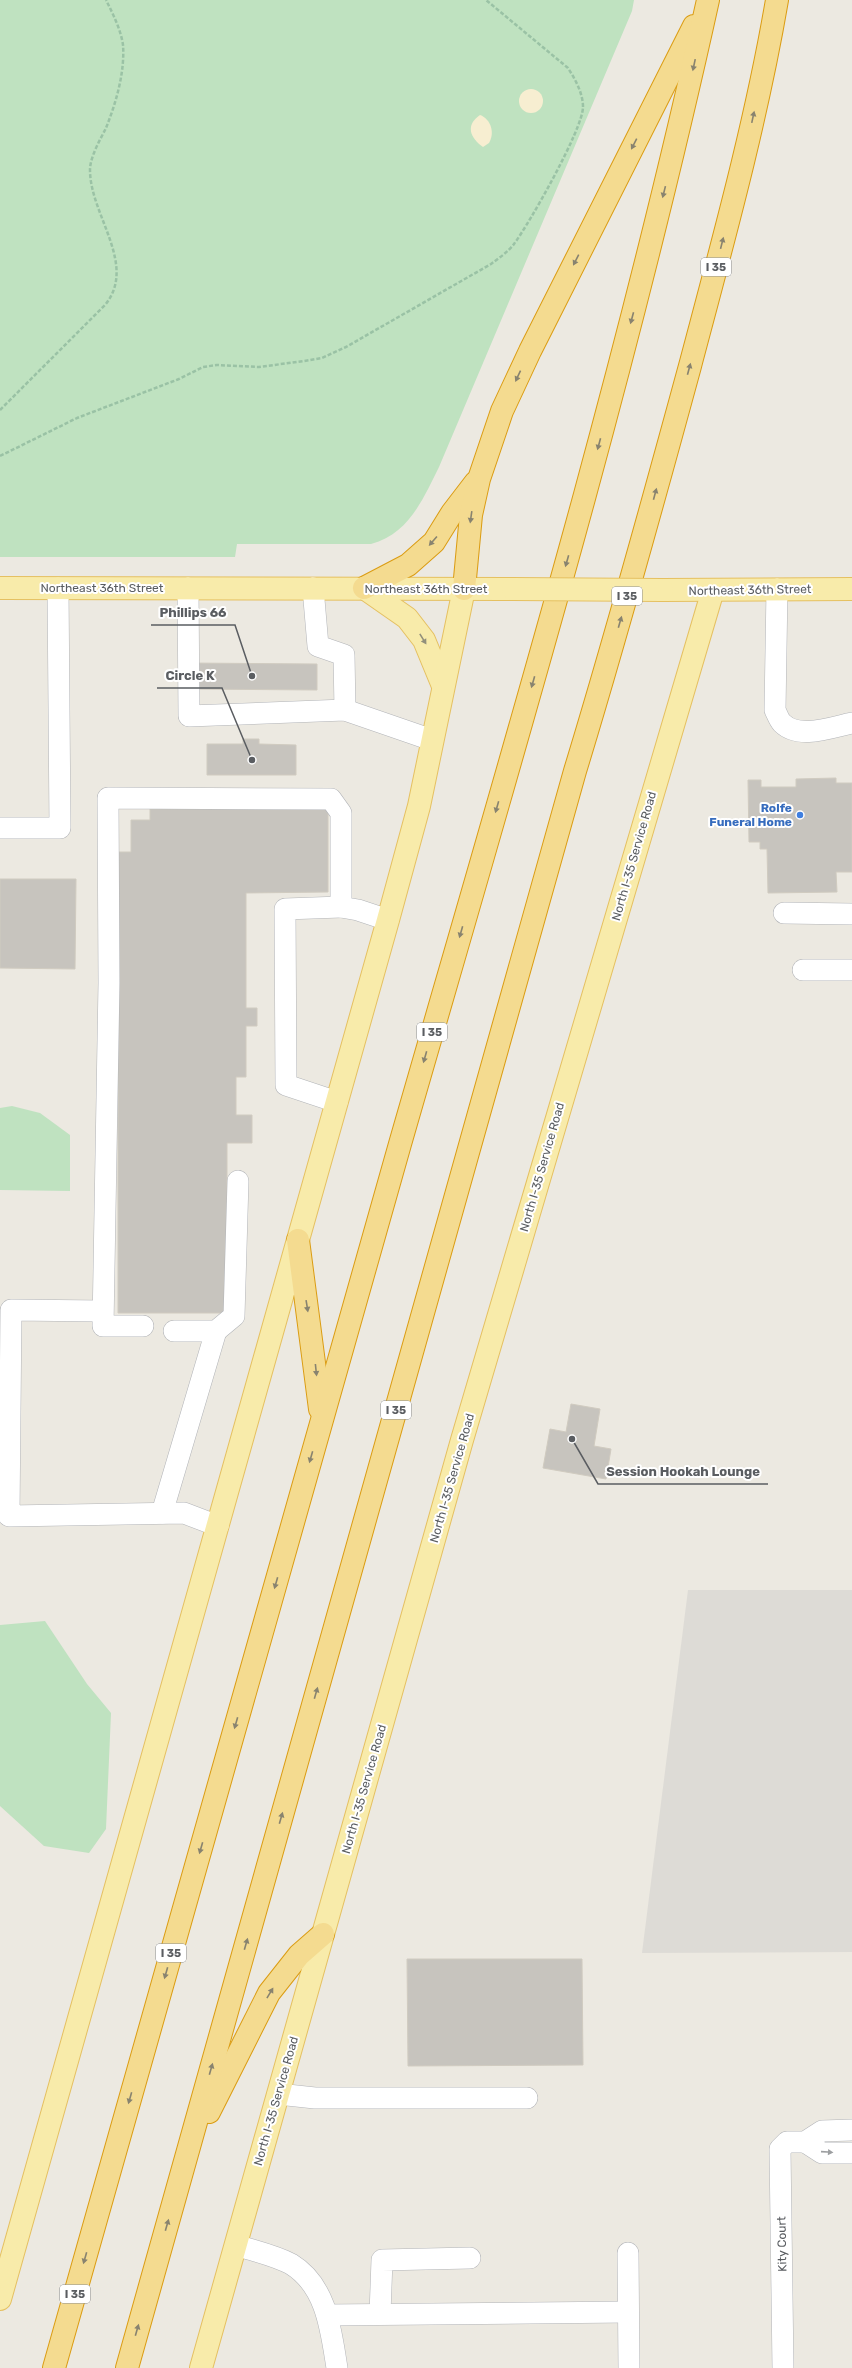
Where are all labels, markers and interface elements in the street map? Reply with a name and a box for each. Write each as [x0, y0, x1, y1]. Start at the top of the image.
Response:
one-way arrow [690, 59, 696, 72]
one-way arrow [750, 111, 756, 123]
one-way arrow [631, 138, 637, 150]
one-way arrow [661, 186, 667, 198]
one-way arrow [719, 237, 725, 249]
one-way arrow [573, 254, 579, 266]
road number: I 35 [701, 258, 731, 276]
one-way arrow [629, 312, 635, 324]
one-way arrow [686, 363, 692, 375]
one-way arrow [515, 371, 521, 382]
one-way arrow [596, 438, 602, 450]
one-way arrow [652, 488, 658, 500]
one-way arrow [468, 511, 474, 523]
one-way arrow [428, 536, 437, 547]
one-way arrow [564, 555, 570, 567]
street label: Northeast 36th Street [41, 581, 164, 595]
street label: Northeast 36th Street [365, 582, 488, 596]
street label: Northeast 36th Street [688, 582, 812, 598]
road number: I 35 [612, 587, 642, 605]
callout: Phillips 66 [151, 600, 235, 625]
text: Phillips 66 [159, 605, 227, 620]
one-way arrow [617, 616, 623, 628]
one-way arrow [419, 633, 426, 645]
callout: Circle K [157, 663, 222, 688]
text: Circle K [165, 668, 215, 683]
one-way arrow [530, 676, 536, 688]
street label: North I-35 Service Road [609, 790, 659, 922]
one-way arrow [494, 801, 500, 813]
place label: Rolfe Funeral Home [709, 801, 792, 829]
marker: Rolfe Funeral Home [795, 810, 805, 820]
one-way arrow [458, 926, 464, 938]
road number: I 35 [417, 1023, 447, 1041]
one-way arrow [422, 1051, 428, 1063]
street label: North I-35 Service Road [517, 1101, 567, 1233]
one-way arrow [305, 1300, 311, 1312]
one-way arrow [312, 1364, 319, 1376]
road number: I 35 [381, 1401, 411, 1419]
street label: North I-35 Service Road [427, 1412, 477, 1544]
one-way arrow [308, 1452, 314, 1464]
callout: Session Hookah Lounge [598, 1459, 768, 1484]
text: Session Hookah Lounge [606, 1464, 760, 1479]
one-way arrow [272, 1576, 278, 1589]
one-way arrow [314, 1687, 320, 1699]
one-way arrow [233, 1717, 239, 1729]
street label: North I-35 Service Road [339, 1723, 389, 1855]
one-way arrow [278, 1812, 284, 1824]
one-way arrow [198, 1842, 204, 1854]
one-way arrow [243, 1937, 249, 1949]
road number: I 35 [156, 1944, 186, 1962]
one-way arrow [163, 1967, 169, 1979]
one-way arrow [266, 1987, 273, 1999]
street label: North I-35 Service Road [251, 2035, 301, 2167]
one-way arrow [208, 2062, 214, 2074]
one-way arrow [127, 2092, 133, 2104]
one-way arrow [821, 2149, 833, 2156]
street label: Kity Court [775, 2216, 789, 2272]
one-way arrow [164, 2219, 170, 2231]
one-way arrow [82, 2252, 88, 2264]
road number: I 35 [60, 2285, 90, 2303]
one-way arrow [134, 2324, 140, 2336]

